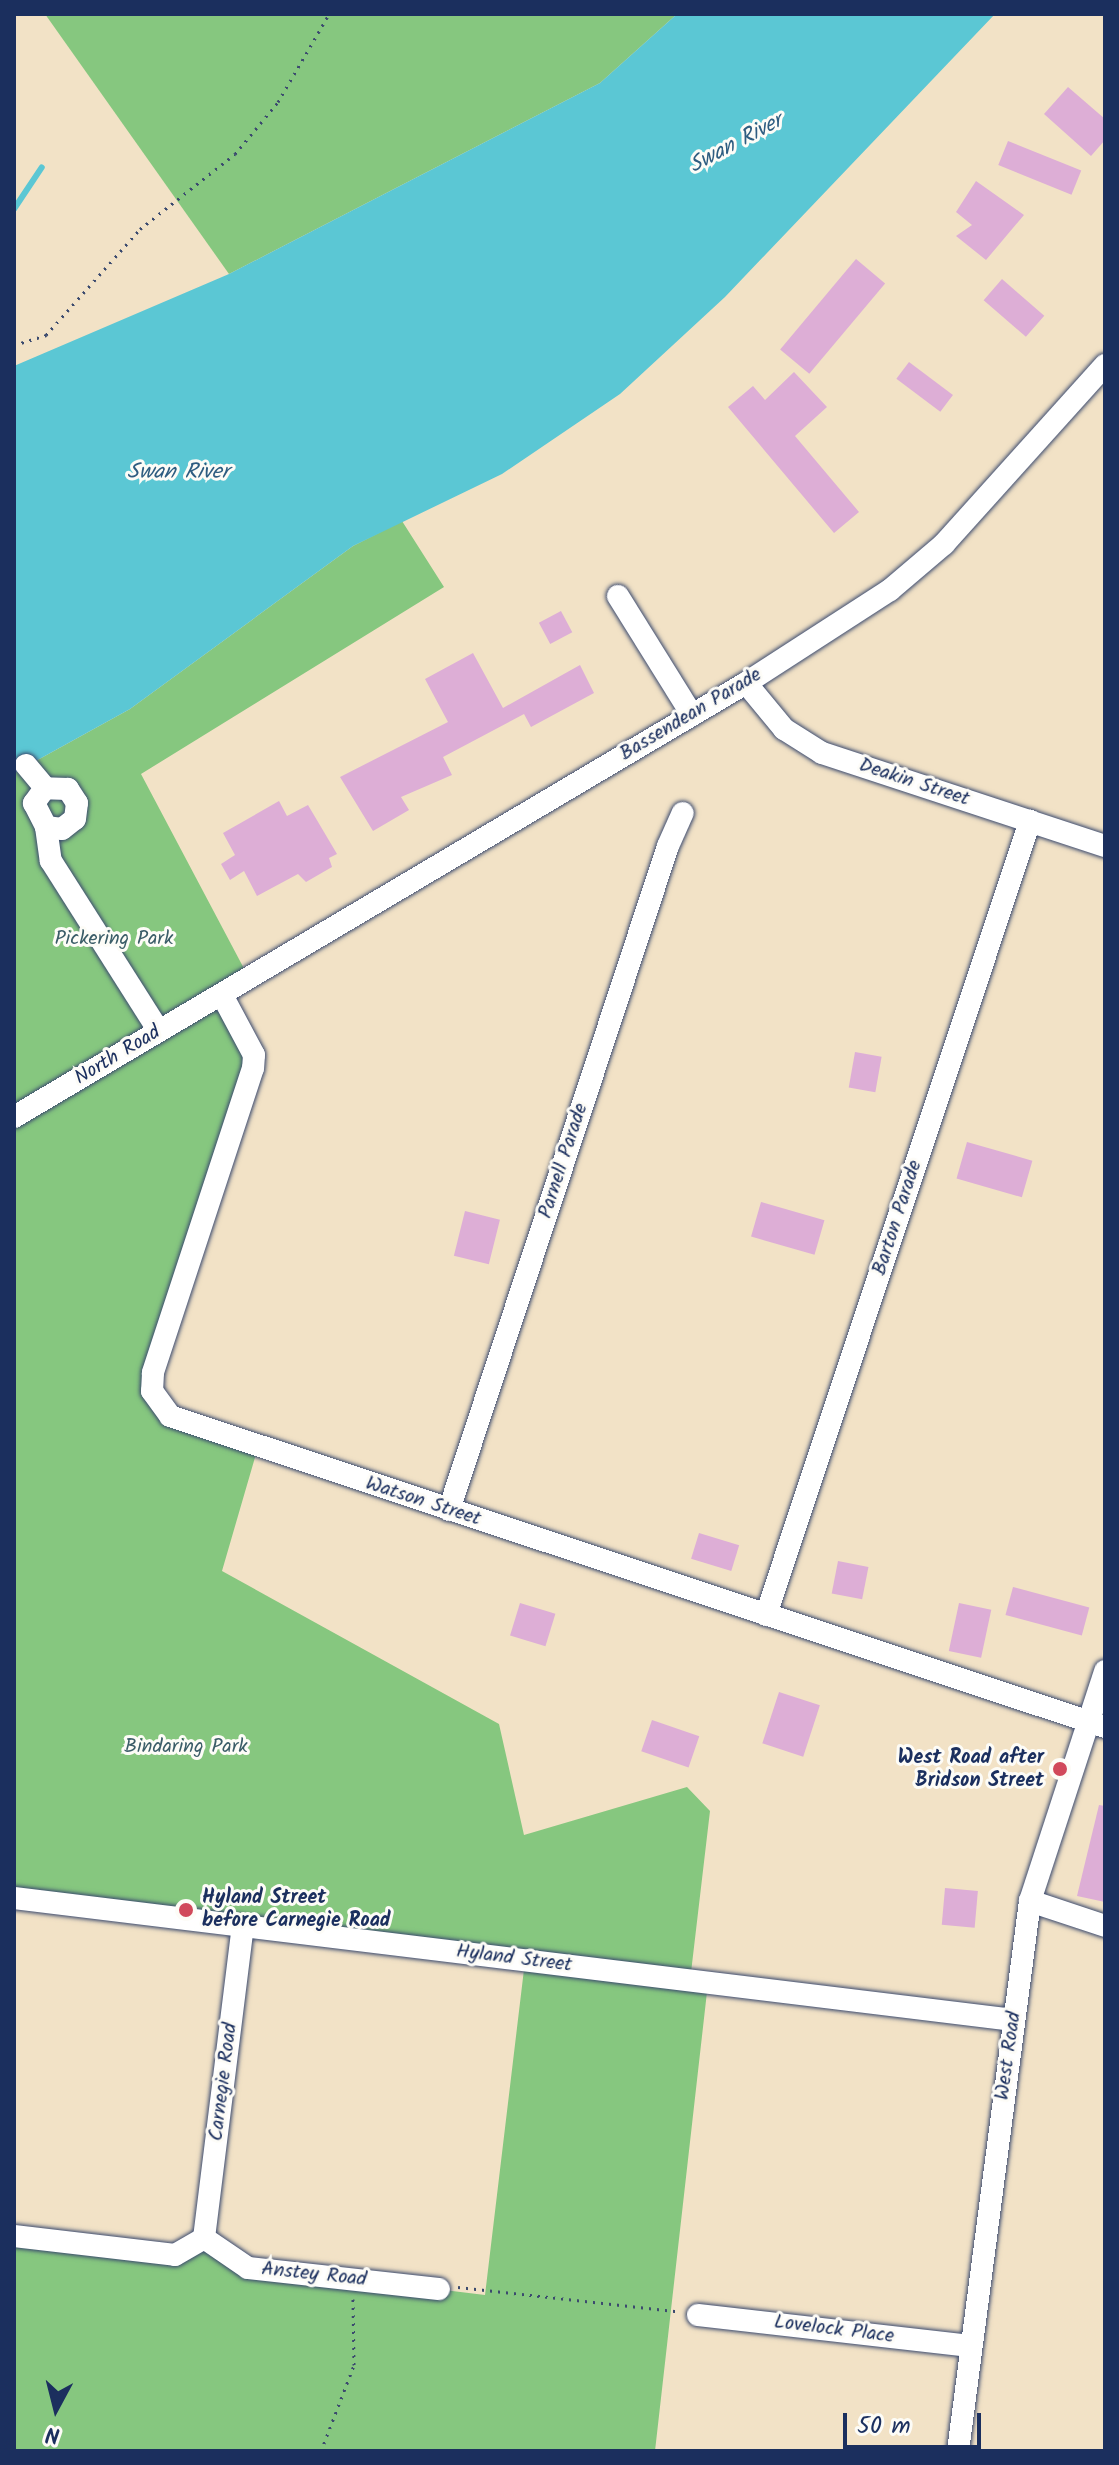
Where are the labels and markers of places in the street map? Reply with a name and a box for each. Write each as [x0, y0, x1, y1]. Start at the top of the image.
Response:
place label: West Road after Bridson Street [898, 1746, 1044, 1793]
marker: West Road after Bridson Street [1051, 1760, 1069, 1778]
place label: Hyland Street before Carnegie Road [202, 1886, 391, 1933]
marker: Hyland Street before Carnegie Road [177, 1901, 195, 1919]

